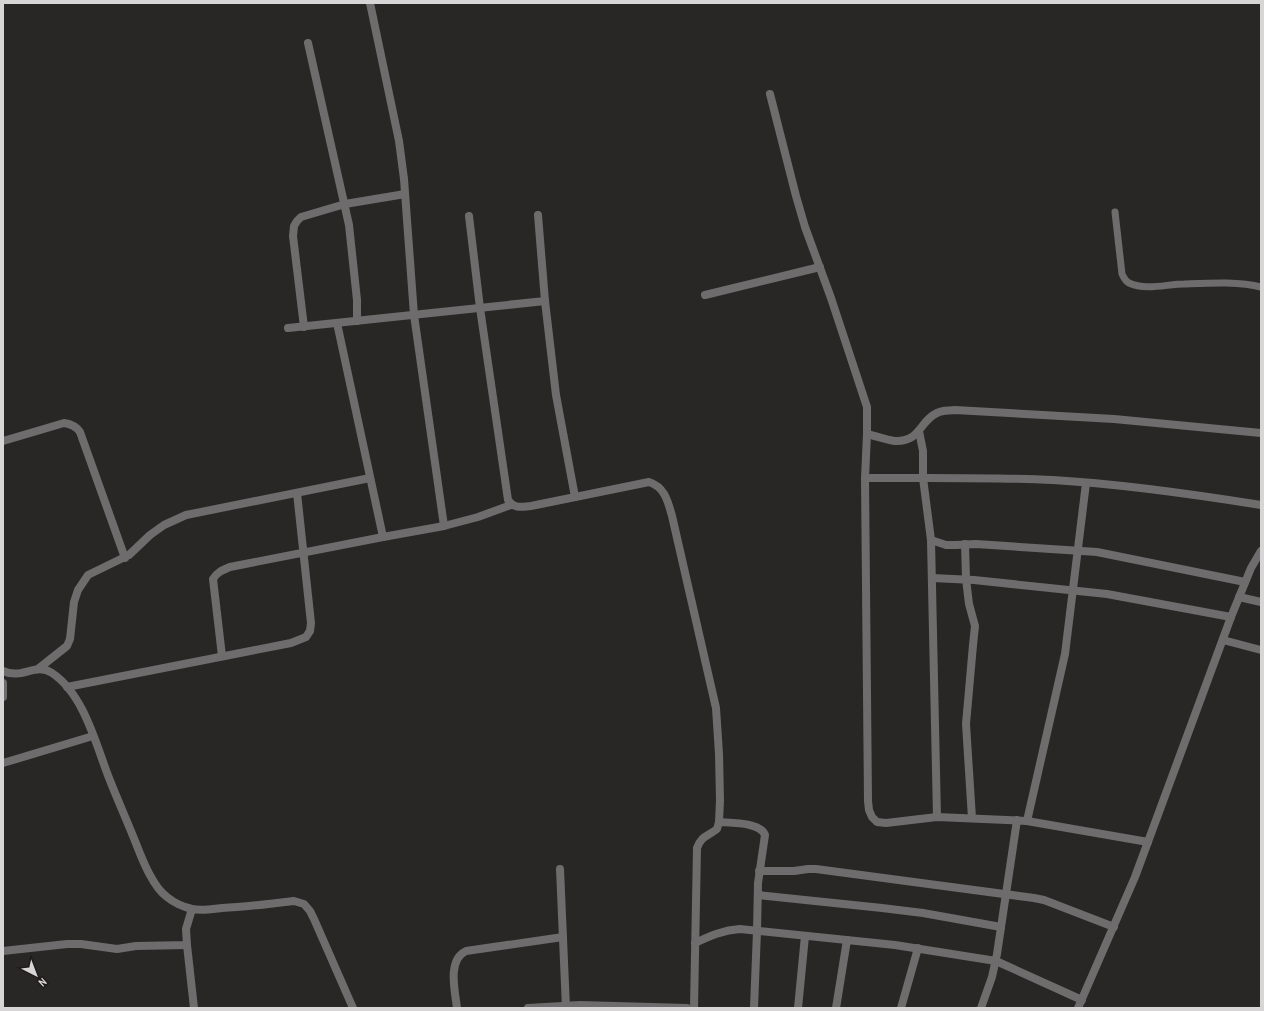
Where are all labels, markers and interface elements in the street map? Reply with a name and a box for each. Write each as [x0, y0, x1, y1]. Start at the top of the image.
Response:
north arrow [16, 955, 56, 995]
text: N [36, 975, 50, 990]

